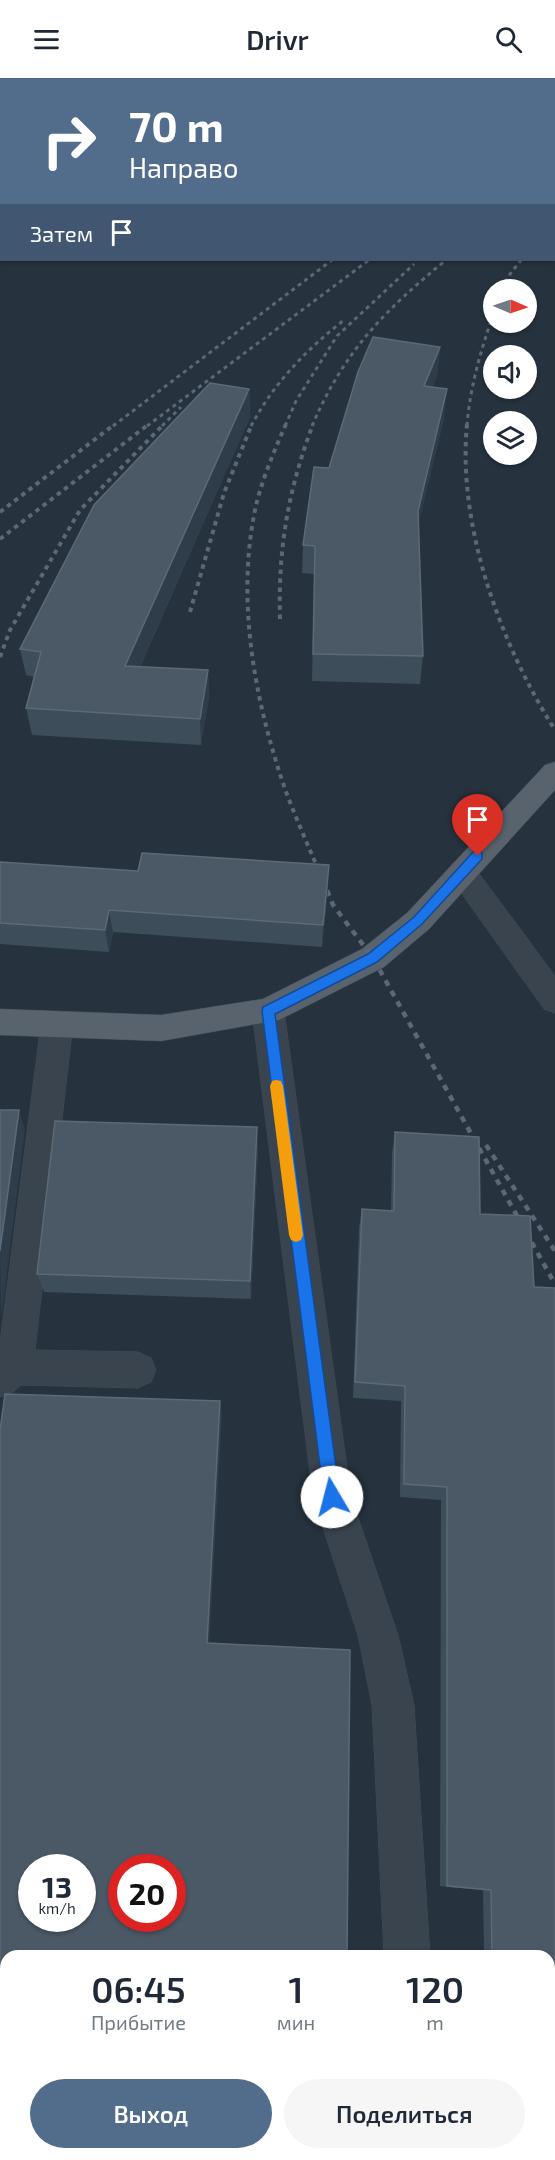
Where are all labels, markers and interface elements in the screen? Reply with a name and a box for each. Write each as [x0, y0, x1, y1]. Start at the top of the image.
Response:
icon: menu [30, 23, 63, 56]
text: Drivr [246, 23, 309, 55]
icon: search [492, 23, 525, 56]
text: 70 m [129, 100, 224, 150]
icon: right [30, 102, 108, 180]
text: Направо [129, 151, 238, 183]
icon: arrive [105, 216, 138, 249]
text: Затем [30, 220, 93, 246]
north arrow [483, 279, 537, 333]
map controls [483, 279, 537, 465]
button: sound [483, 345, 537, 399]
button: layers [483, 411, 537, 465]
pin [452, 794, 503, 856]
icon: arrive [461, 803, 494, 836]
position arrow [300, 1465, 364, 1529]
speed limit sign: 20 [108, 1854, 186, 1932]
text: 13 [42, 1868, 72, 1904]
text: km/h [38, 1899, 76, 1917]
text: 06:45 [91, 1967, 186, 2010]
text: 1 [288, 1967, 304, 2010]
text: 120 [406, 1967, 464, 2010]
text: Прибытие [91, 2010, 186, 2034]
text: мин [277, 2010, 315, 2034]
text: m [426, 2010, 444, 2034]
button: Выход [30, 2079, 272, 2148]
button: Поделиться [284, 2079, 525, 2148]

